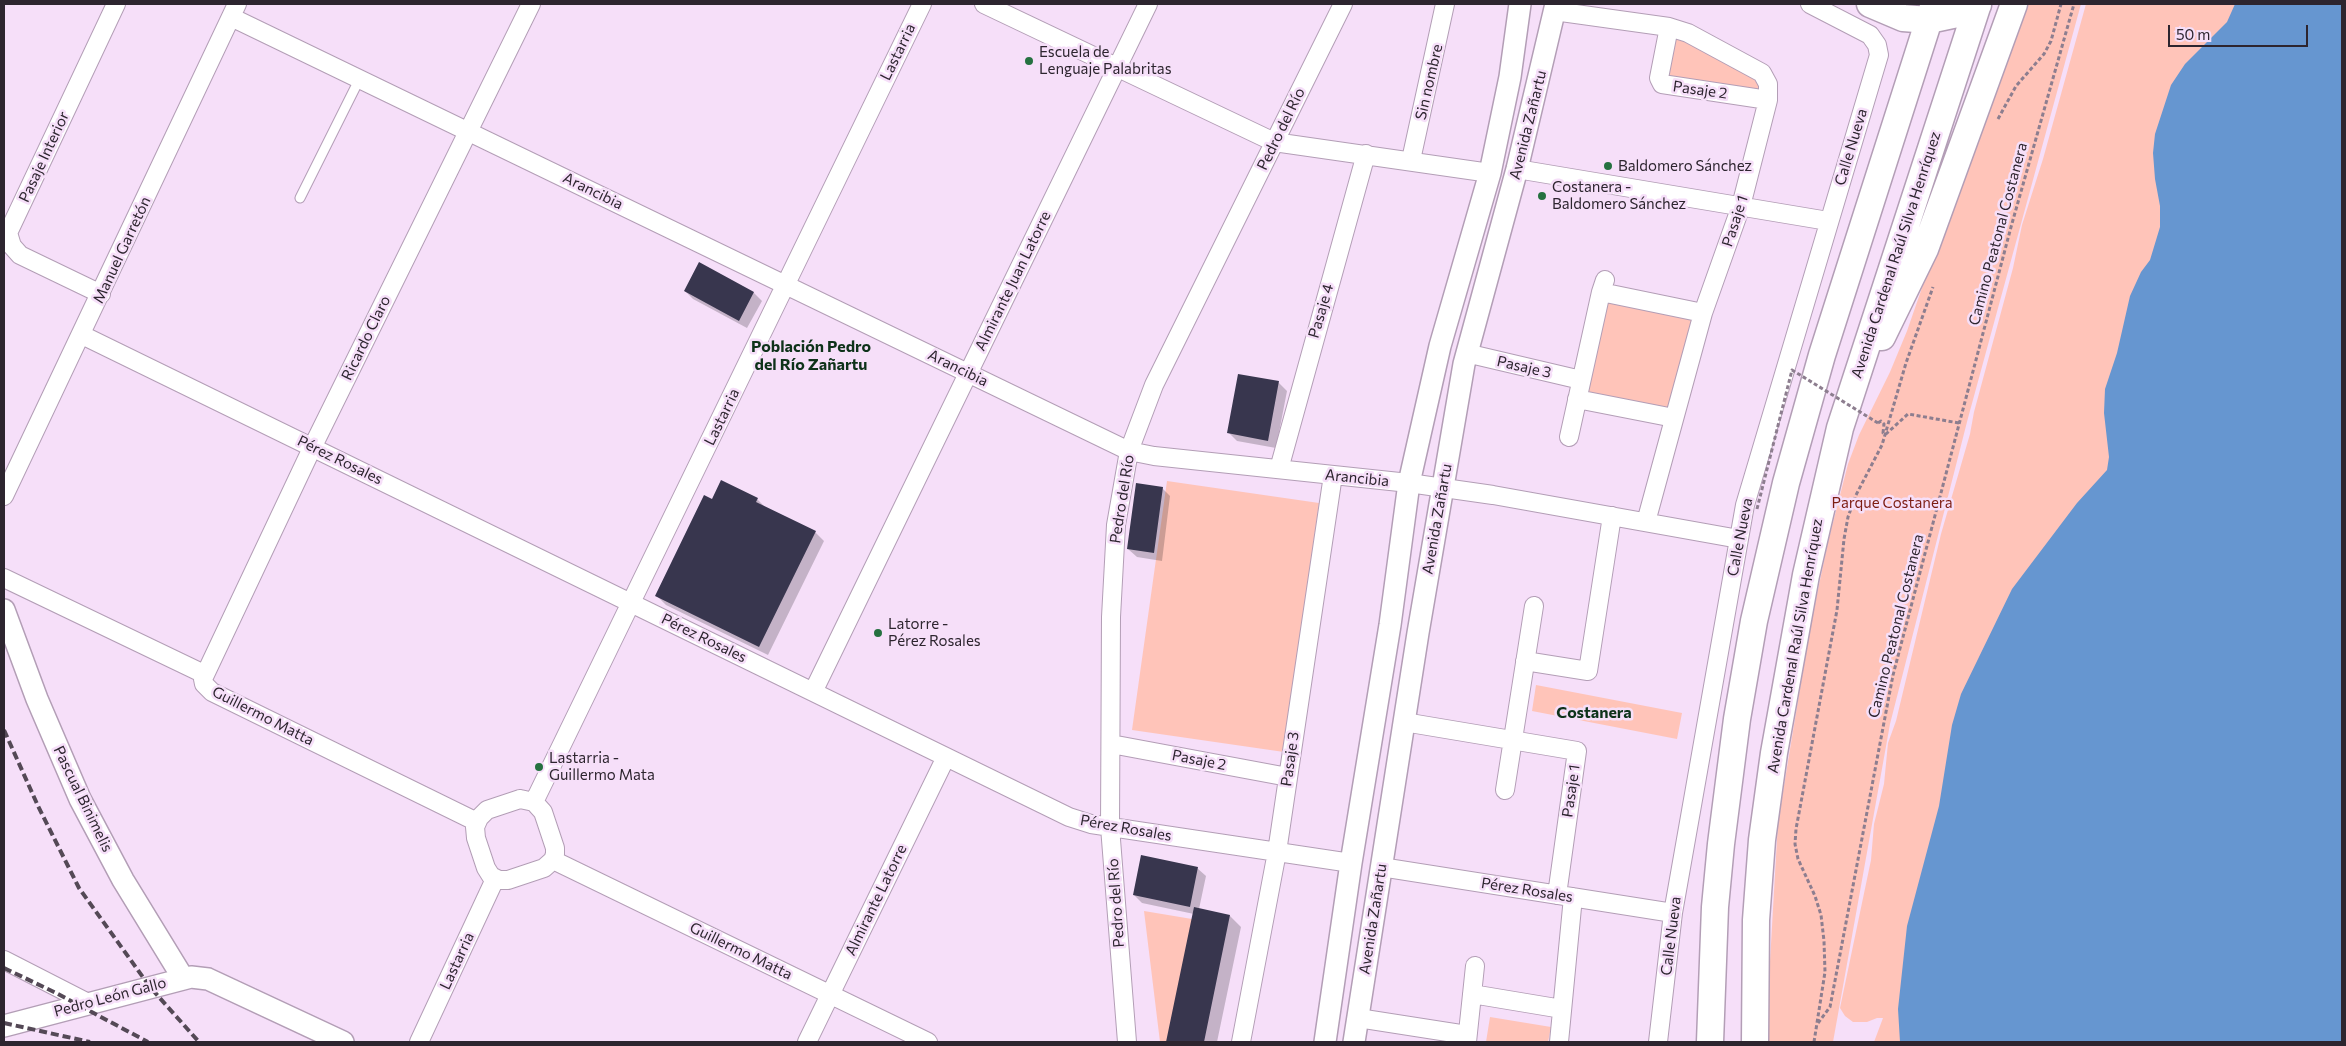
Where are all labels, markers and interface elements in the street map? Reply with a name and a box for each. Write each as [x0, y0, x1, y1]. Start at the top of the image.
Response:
scale bar [2171, 15, 2311, 47]
street label: Lastarria [877, 21, 919, 83]
text: 50 m [2176, 25, 2210, 43]
street label: Sin nombre [1412, 42, 1446, 122]
place label: Escuela de Lenguaje Palabritas [1039, 43, 1172, 78]
marker: Escuela de Lenguaje Palabritas [1023, 55, 1035, 67]
street label: Avenida Zañartu [1506, 69, 1550, 181]
street label: Pasaje 2 [1672, 77, 1728, 103]
street label: Pedro del Río [1253, 85, 1309, 173]
street label: Calle Nueva [1831, 106, 1871, 188]
street label: Pasaje Interior [15, 109, 73, 205]
street label: Avenida Cardenal Raúl Silva Henríquez [1848, 129, 1944, 381]
street label: Camino Peatonal Costanera [1965, 141, 2031, 327]
place label: Baldomero Sánchez [1618, 157, 1752, 175]
marker: Baldomero Sánchez [1602, 160, 1614, 172]
street label: Arancibia [560, 169, 626, 213]
place label: Costanera - Baldomero Sánchez [1552, 178, 1686, 213]
marker: Costanera - Baldomero Sánchez [1536, 190, 1548, 202]
street label: Pasaje 1 [1718, 193, 1752, 249]
street label: Manuel Garretón [89, 194, 155, 306]
street label: Almirante Juan Latorre [971, 208, 1055, 354]
street label: Pasaje 4 [1305, 282, 1337, 340]
street label: Ricardo Claro [338, 293, 394, 383]
district label: Población Pedro del Río Zañartu [751, 337, 871, 375]
street label: Arancibia [925, 346, 991, 390]
street label: Pasaje 3 [1495, 352, 1553, 382]
street label: Lastarria [701, 386, 743, 448]
street label: Pérez Rosales [294, 432, 386, 488]
street label: Pedro del Río [1106, 453, 1138, 545]
street label: Avenida Zañartu [1418, 462, 1456, 576]
street label: Arancibia [1324, 466, 1390, 490]
park label: Parque Costanera [1832, 494, 1952, 512]
street label: Calle Nueva [1724, 496, 1756, 578]
street label: Avenida Cardenal Raúl Silva Henríquez [1764, 517, 1826, 775]
street label: Camino Peatonal Costanera [1864, 532, 1928, 720]
street label: Pérez Rosales [658, 610, 750, 666]
place label: Latorre - Pérez Rosales [888, 615, 981, 650]
marker: Latorre - Pérez Rosales [872, 627, 884, 639]
street label: Guillermo Matta [209, 683, 317, 749]
district label: Costanera [1556, 703, 1632, 723]
street label: Pasaje 3 [1277, 730, 1303, 788]
street label: Pascual Binimelis [50, 743, 116, 855]
street label: Pasaje 2 [1170, 746, 1228, 774]
place label: Lastarria - Guillermo Mata [549, 749, 655, 784]
marker: Lastarria - Guillermo Mata [533, 761, 545, 773]
street label: Pasaje 1 [1558, 764, 1584, 818]
street label: Pérez Rosales [1079, 811, 1173, 845]
street label: Almirante Latorre [841, 842, 911, 958]
street label: Pedro del Río [1104, 858, 1128, 948]
street label: Avenida Zañartu [1355, 862, 1391, 976]
street label: Pérez Rosales [1480, 874, 1574, 906]
street label: Calle Nueva [1657, 896, 1685, 976]
street label: Guillermo Matta [687, 918, 795, 984]
street label: Lastarria [436, 930, 478, 992]
street label: Pedro León Gallo [52, 973, 168, 1021]

